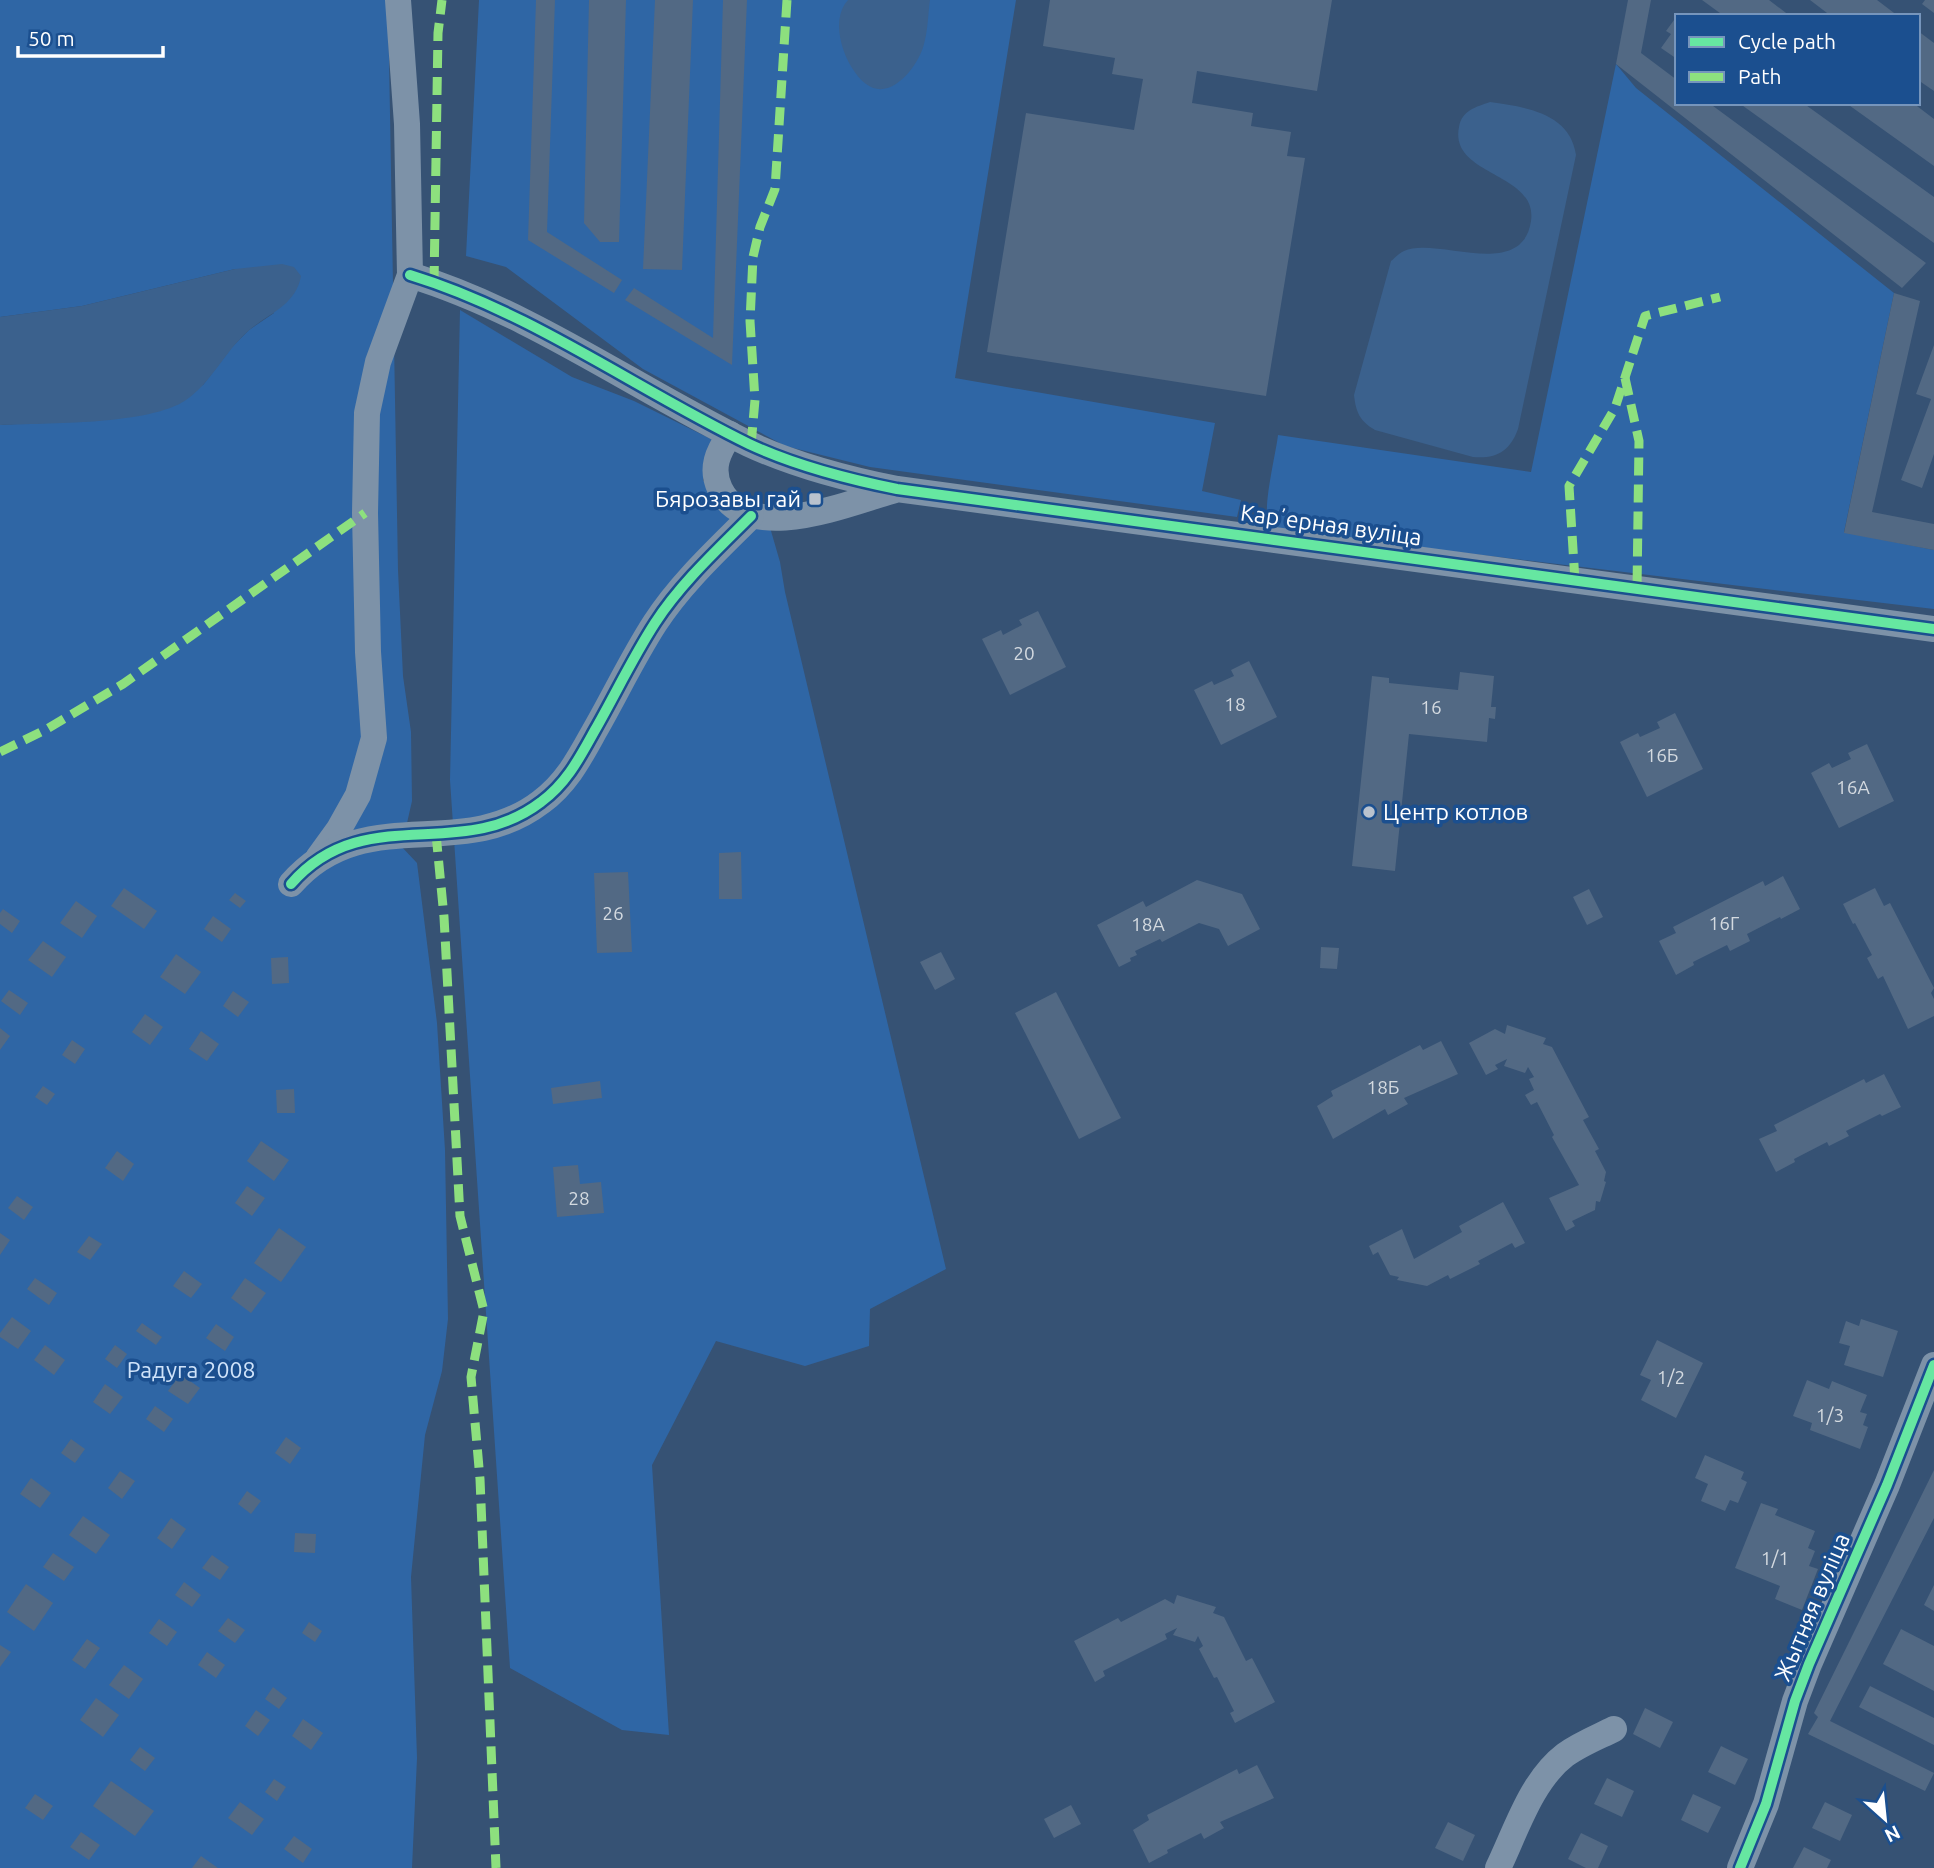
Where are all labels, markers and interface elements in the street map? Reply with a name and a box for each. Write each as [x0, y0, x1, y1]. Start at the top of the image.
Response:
scale bar [18, 14, 163, 58]
legend [1675, 14, 1920, 105]
text: 50 m [28, 26, 75, 50]
text: Cycle path [1738, 29, 1836, 53]
text: Path [1738, 64, 1781, 88]
place label: Бярозавы гай [655, 486, 801, 511]
marker: Бярозавы гай [807, 491, 823, 507]
street label: Карʼерная вуліца [1239, 499, 1423, 550]
house number: 20 [1013, 642, 1035, 664]
house number: 18 [1224, 693, 1246, 715]
house number: 16 [1420, 696, 1442, 718]
house number: 16Б [1645, 744, 1679, 766]
house number: 16А [1836, 776, 1871, 798]
place label: Центр котлов [1383, 799, 1528, 824]
marker: Центр котлов [1361, 804, 1377, 820]
house number: 26 [602, 902, 624, 924]
house number: 16Г [1709, 912, 1739, 934]
house number: 18А [1131, 913, 1166, 935]
house number: 18Б [1366, 1076, 1400, 1098]
house number: 28 [568, 1187, 590, 1209]
park label: Радуга 2008 [127, 1357, 255, 1382]
house number: 1/2 [1657, 1366, 1685, 1388]
house number: 1/3 [1816, 1404, 1844, 1426]
street label: Жытняя вуліца [1769, 1529, 1854, 1685]
house number: 1/1 [1761, 1547, 1789, 1569]
north arrow [1850, 1784, 1920, 1854]
text: N [1881, 1821, 1904, 1847]

